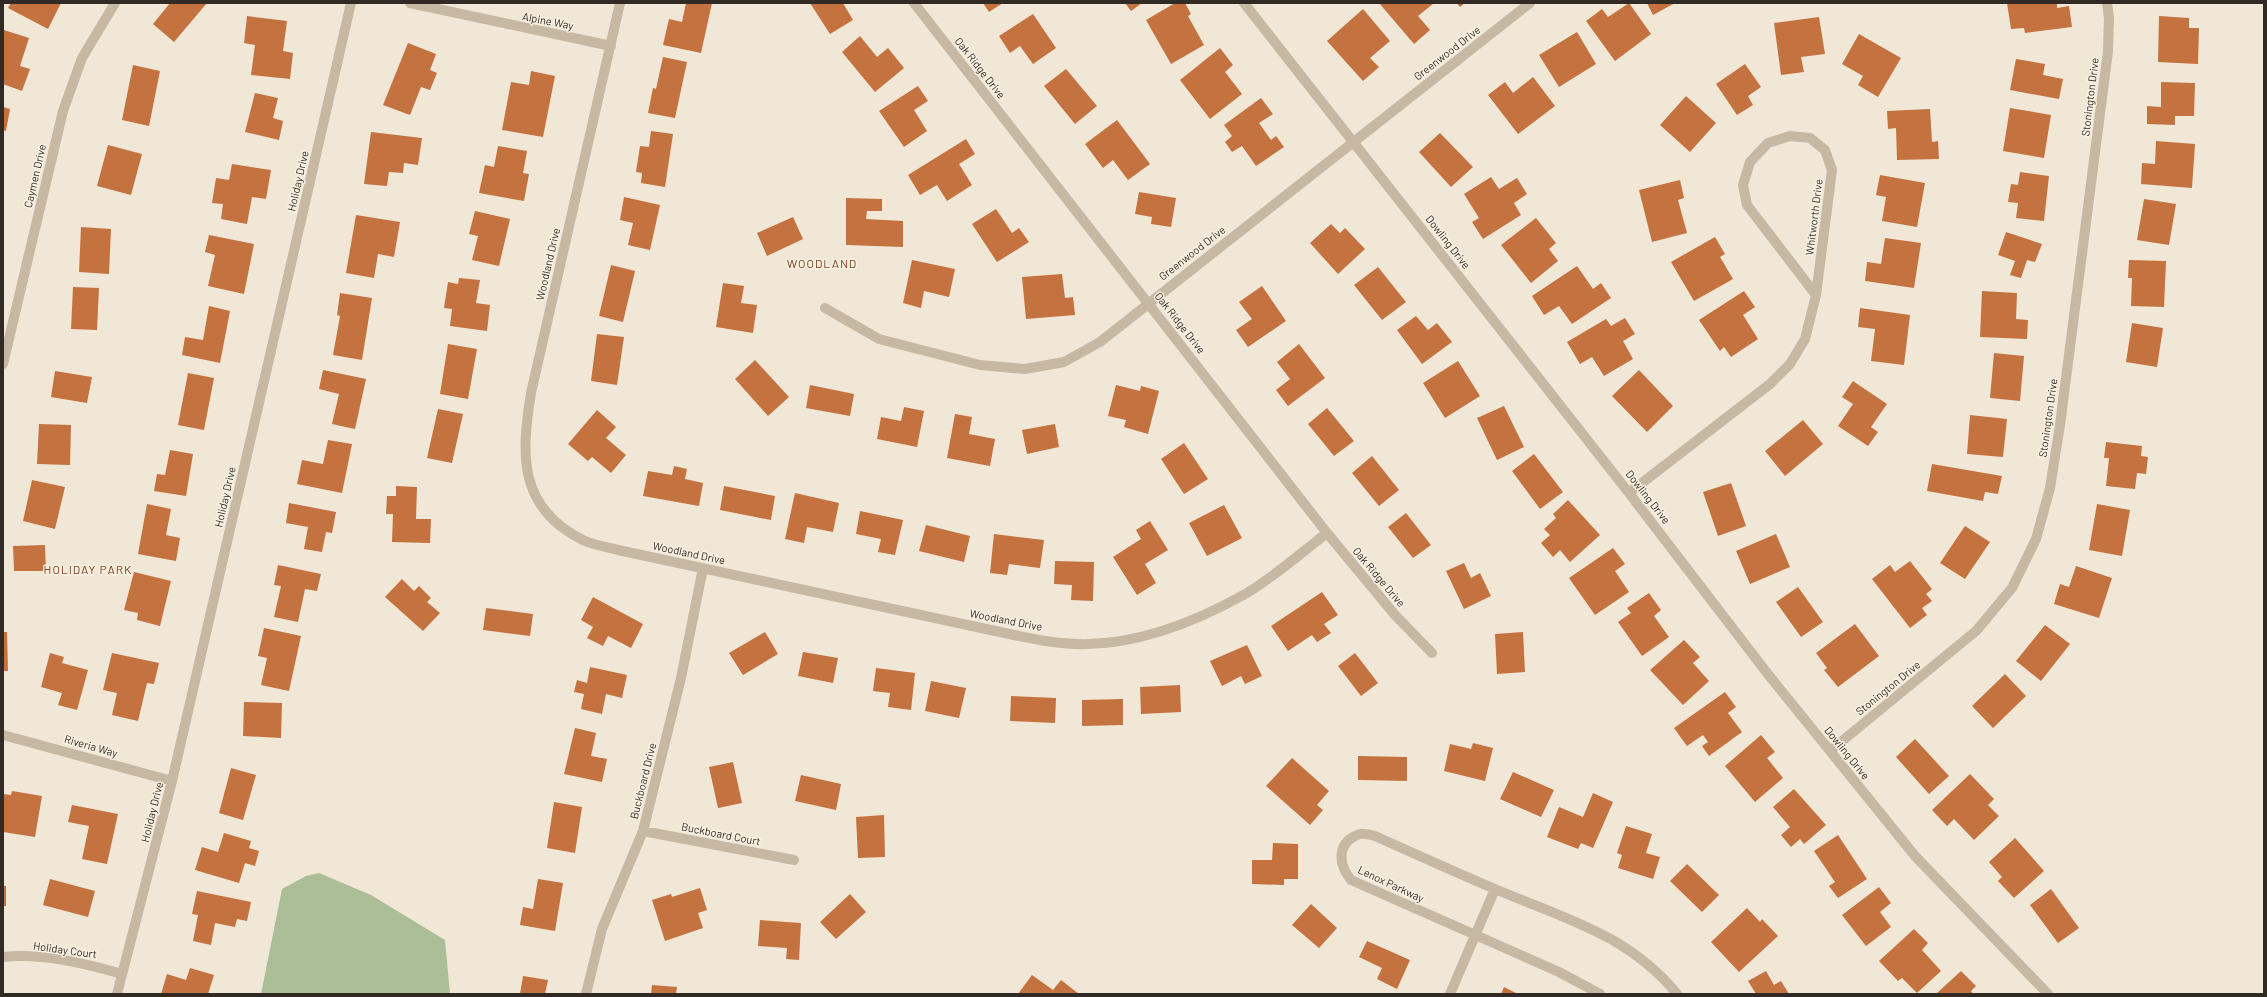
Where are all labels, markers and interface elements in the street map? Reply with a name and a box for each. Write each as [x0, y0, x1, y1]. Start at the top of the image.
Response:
street label: Alpine Way [521, 9, 575, 32]
street label: Greenwood Drive [1411, 23, 1483, 83]
street label: Oak Ridge Drive [952, 34, 1008, 101]
street label: Stonington Drive [2078, 57, 2101, 137]
street label: Caymen Drive [21, 143, 48, 209]
street label: Holiday Drive [284, 149, 311, 212]
street label: Whitworth Drive [1802, 178, 1825, 256]
street label: Dowling Drive [1423, 212, 1473, 271]
street label: Greenwood Drive [1156, 223, 1228, 283]
street label: Woodland Drive [533, 226, 562, 301]
district label: WOODLAND [787, 256, 857, 270]
street label: Oak Ridge Drive [1152, 289, 1208, 356]
street label: Stonington Drive [2036, 378, 2059, 458]
street label: Holiday Drive [211, 465, 238, 528]
street label: Dowling Drive [1623, 467, 1673, 526]
street label: Woodland Drive [652, 538, 727, 567]
street label: Oak Ridge Drive [1351, 544, 1408, 609]
district label: HOLIDAY PARK [44, 562, 132, 576]
street label: Woodland Drive [969, 606, 1044, 633]
street label: Stonington Drive [1853, 658, 1923, 718]
street label: Dowling Drive [1822, 724, 1873, 782]
street label: Riveria Way [63, 732, 119, 759]
street label: Buckboard Drive [627, 741, 658, 820]
street label: Holiday Drive [138, 780, 165, 843]
street label: Buckboard Court [680, 819, 762, 848]
street label: Lenox Parkway [1356, 863, 1426, 905]
street label: Holiday Court [32, 939, 98, 960]

